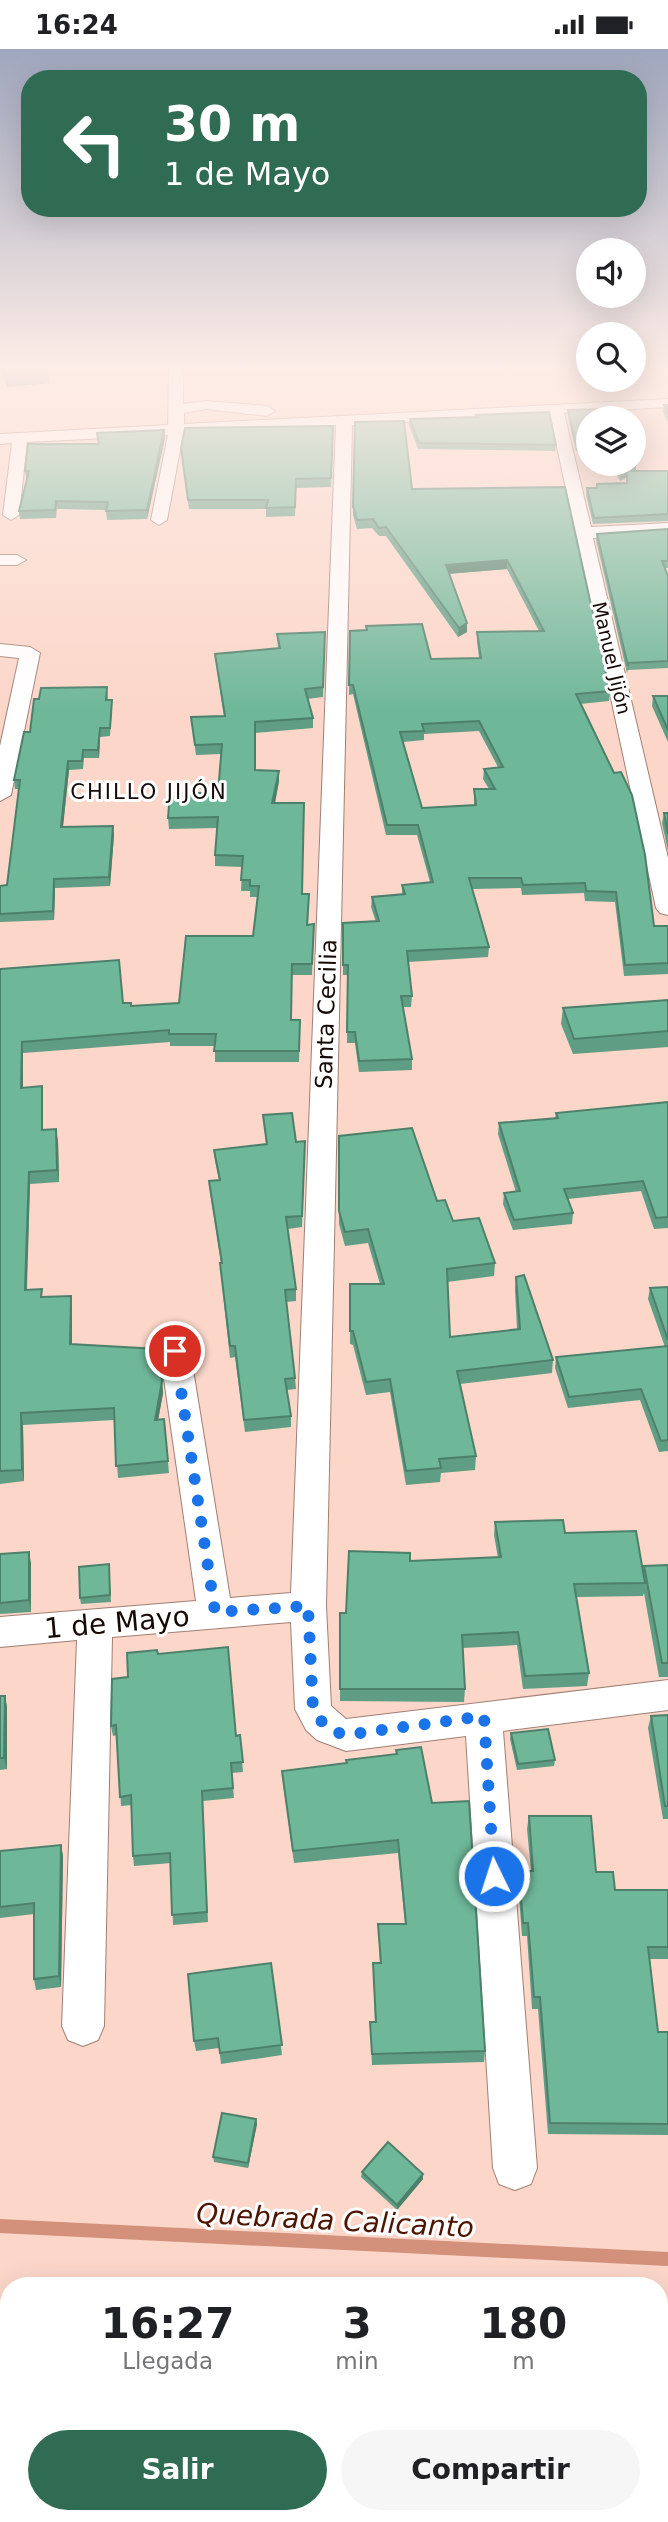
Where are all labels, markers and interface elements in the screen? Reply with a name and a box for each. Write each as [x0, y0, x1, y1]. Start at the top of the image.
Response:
text: 16:24 [35, 10, 118, 40]
text: 30 m [164, 96, 300, 153]
icon: left [49, 98, 140, 189]
text: 1 de Mayo [164, 155, 330, 193]
map controls [576, 238, 646, 476]
button: sound [576, 238, 646, 308]
button: search [576, 322, 646, 392]
button: layers [576, 406, 646, 476]
street label: Manuel Jijón [588, 600, 636, 716]
district label: CHILLO JIJÓN [70, 779, 228, 804]
street label: Santa Cecilia [310, 939, 342, 1089]
pin [145, 1321, 205, 1381]
icon: arrive [156, 1332, 194, 1370]
street label: 1 de Mayo [43, 1600, 191, 1645]
position arrow [457, 1839, 531, 1913]
water label: Quebrada Calicanto [195, 2197, 475, 2244]
text: 16:27 [101, 2299, 235, 2348]
text: 3 [342, 2299, 372, 2348]
text: 180 [480, 2299, 567, 2348]
text: Llegada [122, 2348, 213, 2374]
text: min [335, 2348, 379, 2374]
text: m [512, 2348, 535, 2374]
button: Salir [28, 2430, 327, 2510]
button: Compartir [341, 2430, 640, 2510]

